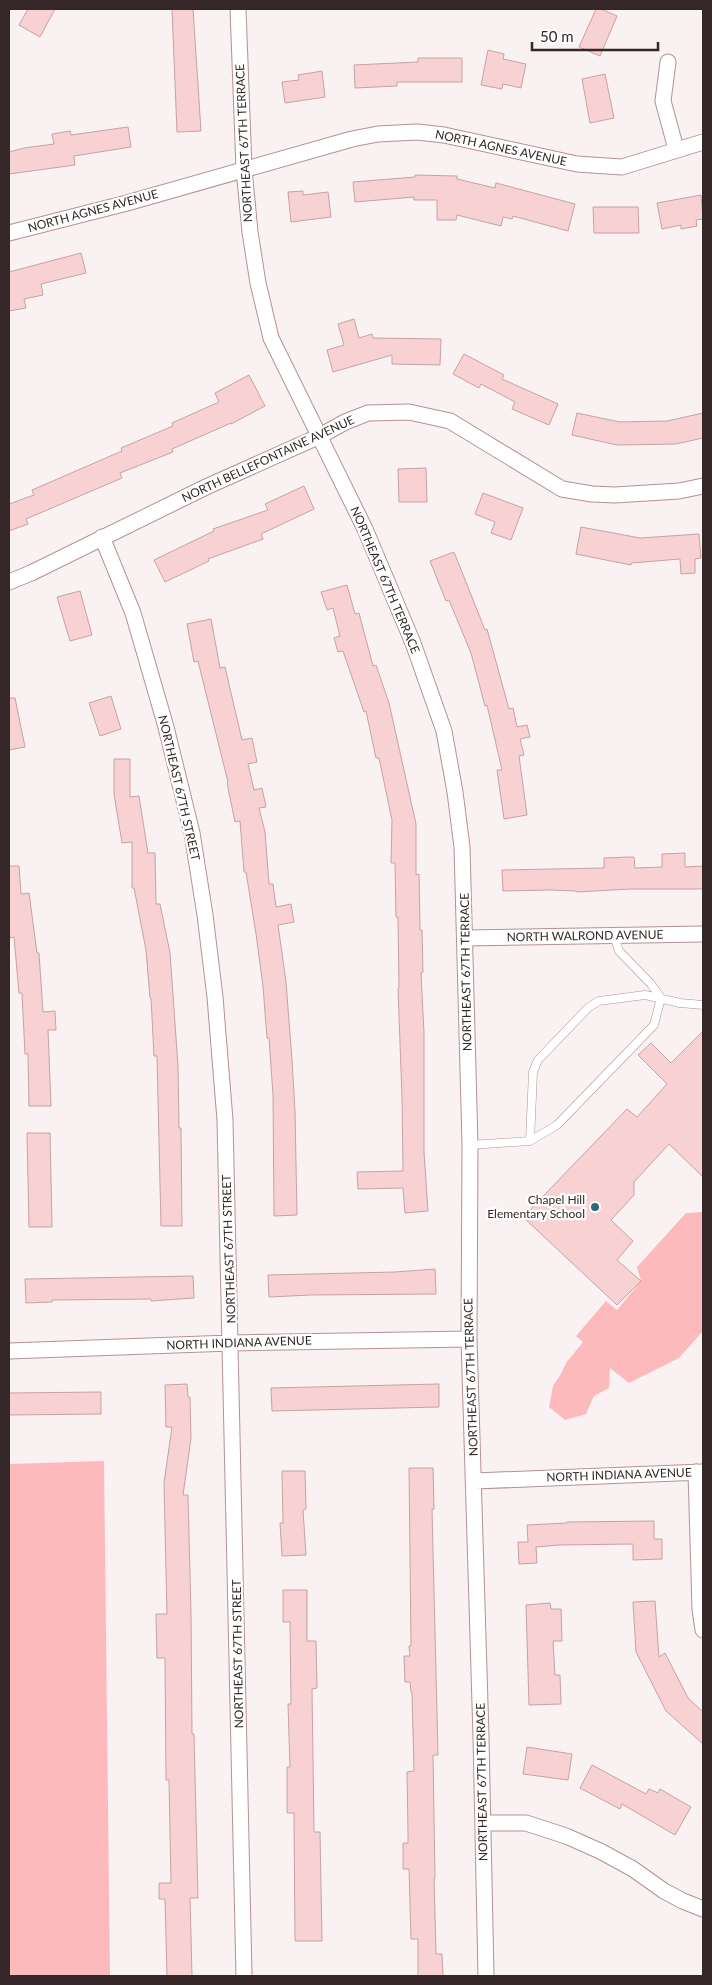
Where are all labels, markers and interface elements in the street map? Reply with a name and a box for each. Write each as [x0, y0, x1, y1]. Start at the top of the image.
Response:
scale bar [532, 20, 658, 52]
text: 50 m [540, 27, 574, 45]
street label: NORTHEAST 67TH TERRACE [232, 63, 255, 223]
street label: NORTH AGNES AVENUE [434, 126, 568, 169]
street label: NORTH AGNES AVENUE [26, 186, 160, 235]
street label: NORTH BELLEFONTAINE AVENUE [179, 412, 357, 505]
street label: NORTHEAST 67TH TERRACE [348, 504, 423, 656]
street label: NORTHEAST 67TH STREET [155, 714, 204, 862]
street label: NORTHEAST 67TH TERRACE [457, 893, 474, 1051]
street label: NORTH WALROND AVENUE [506, 927, 664, 944]
street label: NORTHEAST 67TH STREET [218, 1174, 239, 1324]
place label: Chapel Hill Elementary School [487, 1192, 585, 1221]
marker: Chapel Hill Elementary School [589, 1201, 601, 1213]
street label: NORTHEAST 67TH TERRACE [460, 1298, 481, 1456]
street label: NORTH INDIANA AVENUE [166, 1332, 312, 1353]
street label: NORTH INDIANA AVENUE [546, 1464, 692, 1485]
street label: NORTHEAST 67TH STREET [229, 1579, 246, 1729]
street label: NORTHEAST 67TH TERRACE [473, 1703, 490, 1861]

